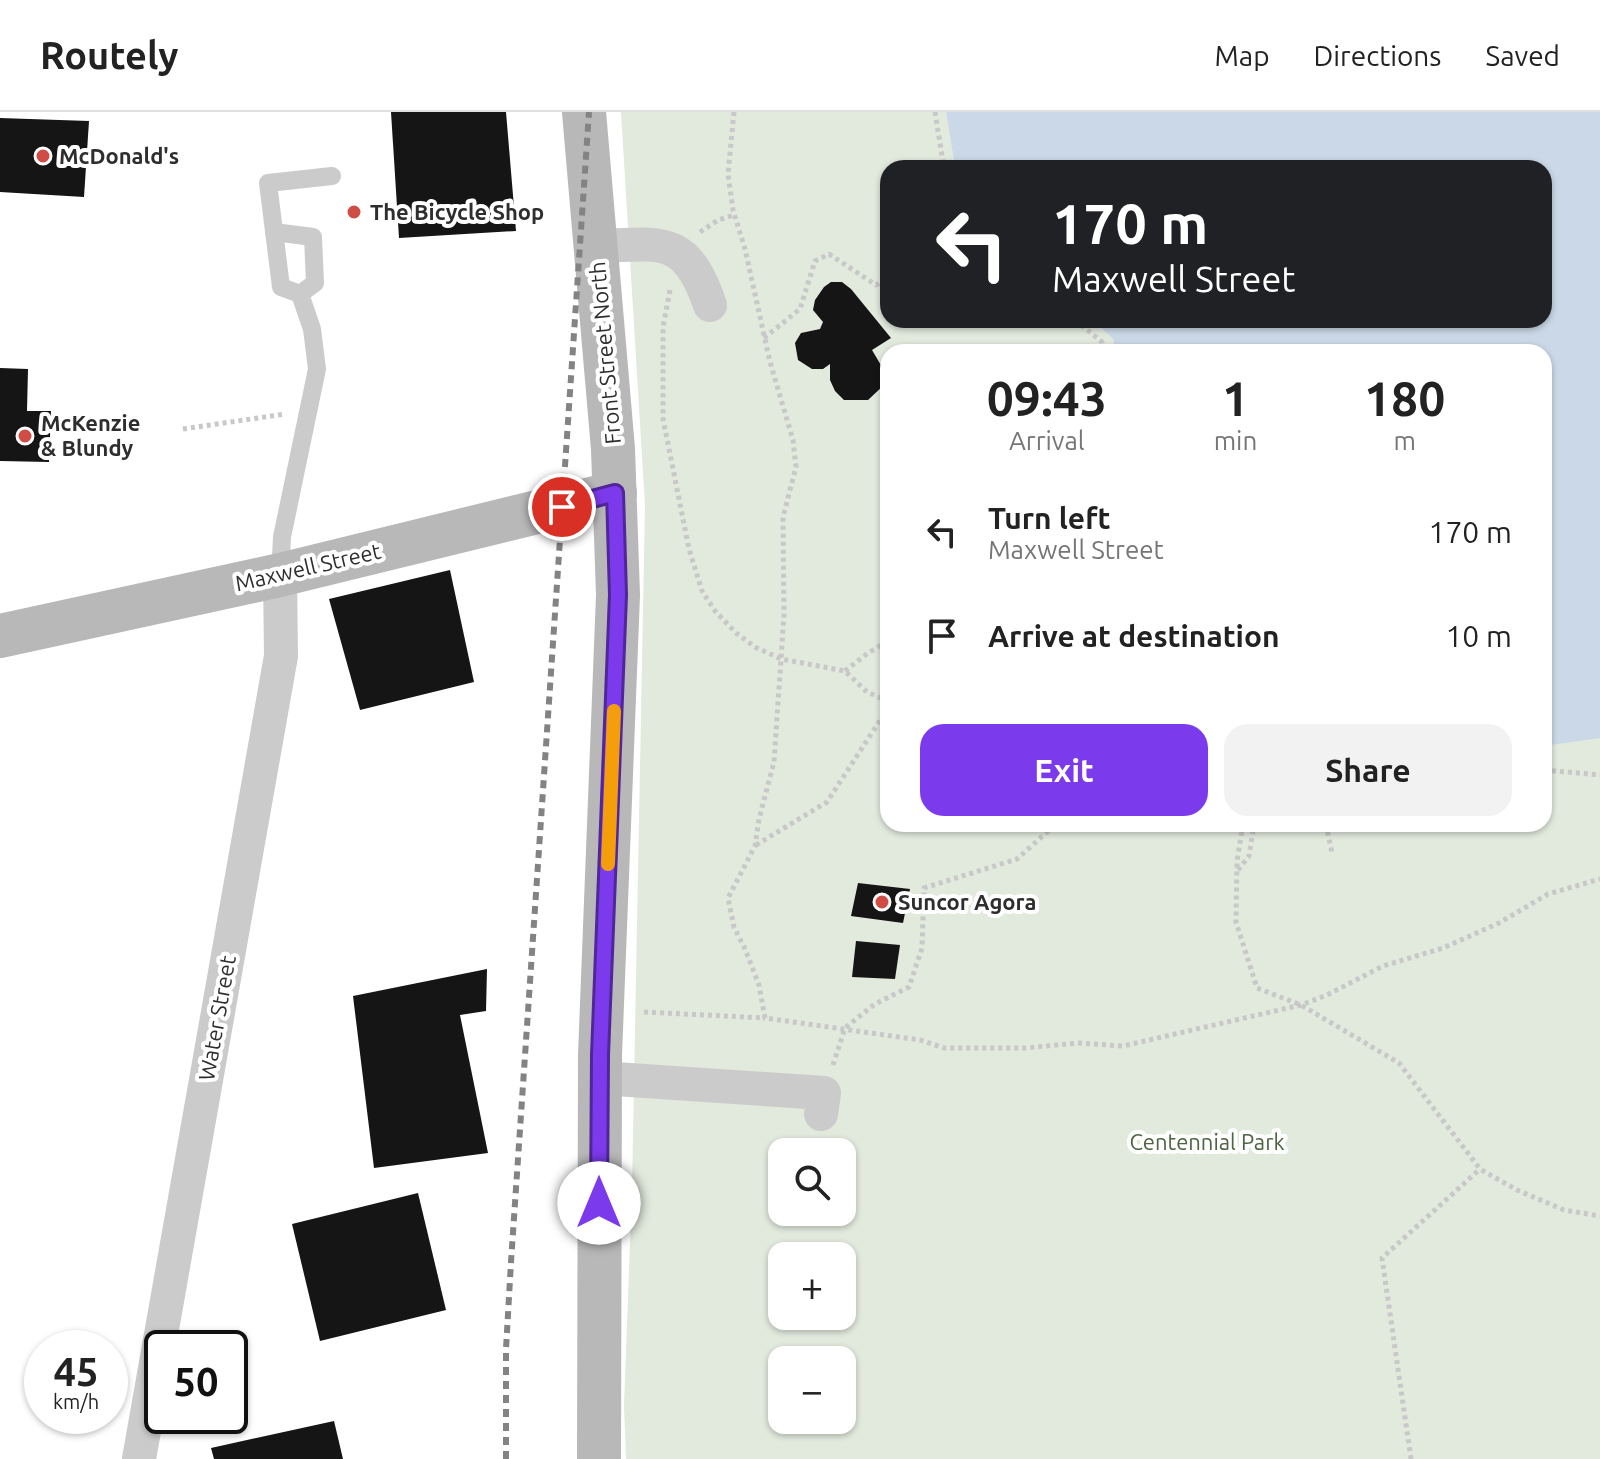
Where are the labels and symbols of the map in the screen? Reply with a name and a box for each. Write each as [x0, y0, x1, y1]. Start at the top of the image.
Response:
place label: McDonald's [59, 143, 179, 168]
marker: McDonald's [34, 147, 52, 165]
place label: The Bicycle Shop [370, 199, 544, 224]
marker: The Bicycle Shop [345, 203, 363, 221]
street label: Front Street North [584, 261, 625, 445]
place label: McKenzie & Blundy [41, 410, 140, 460]
marker: McKenzie & Blundy [16, 427, 34, 445]
pin [528, 473, 596, 541]
street label: Maxwell Street [233, 538, 384, 595]
place label: Suncor Agora [898, 889, 1036, 914]
marker: Suncor Agora [873, 893, 891, 911]
street label: Water Street [193, 953, 240, 1083]
park label: Centennial Park [1129, 1129, 1285, 1154]
position arrow [557, 1161, 641, 1245]
speed limit sign: 50 [144, 1330, 248, 1434]

